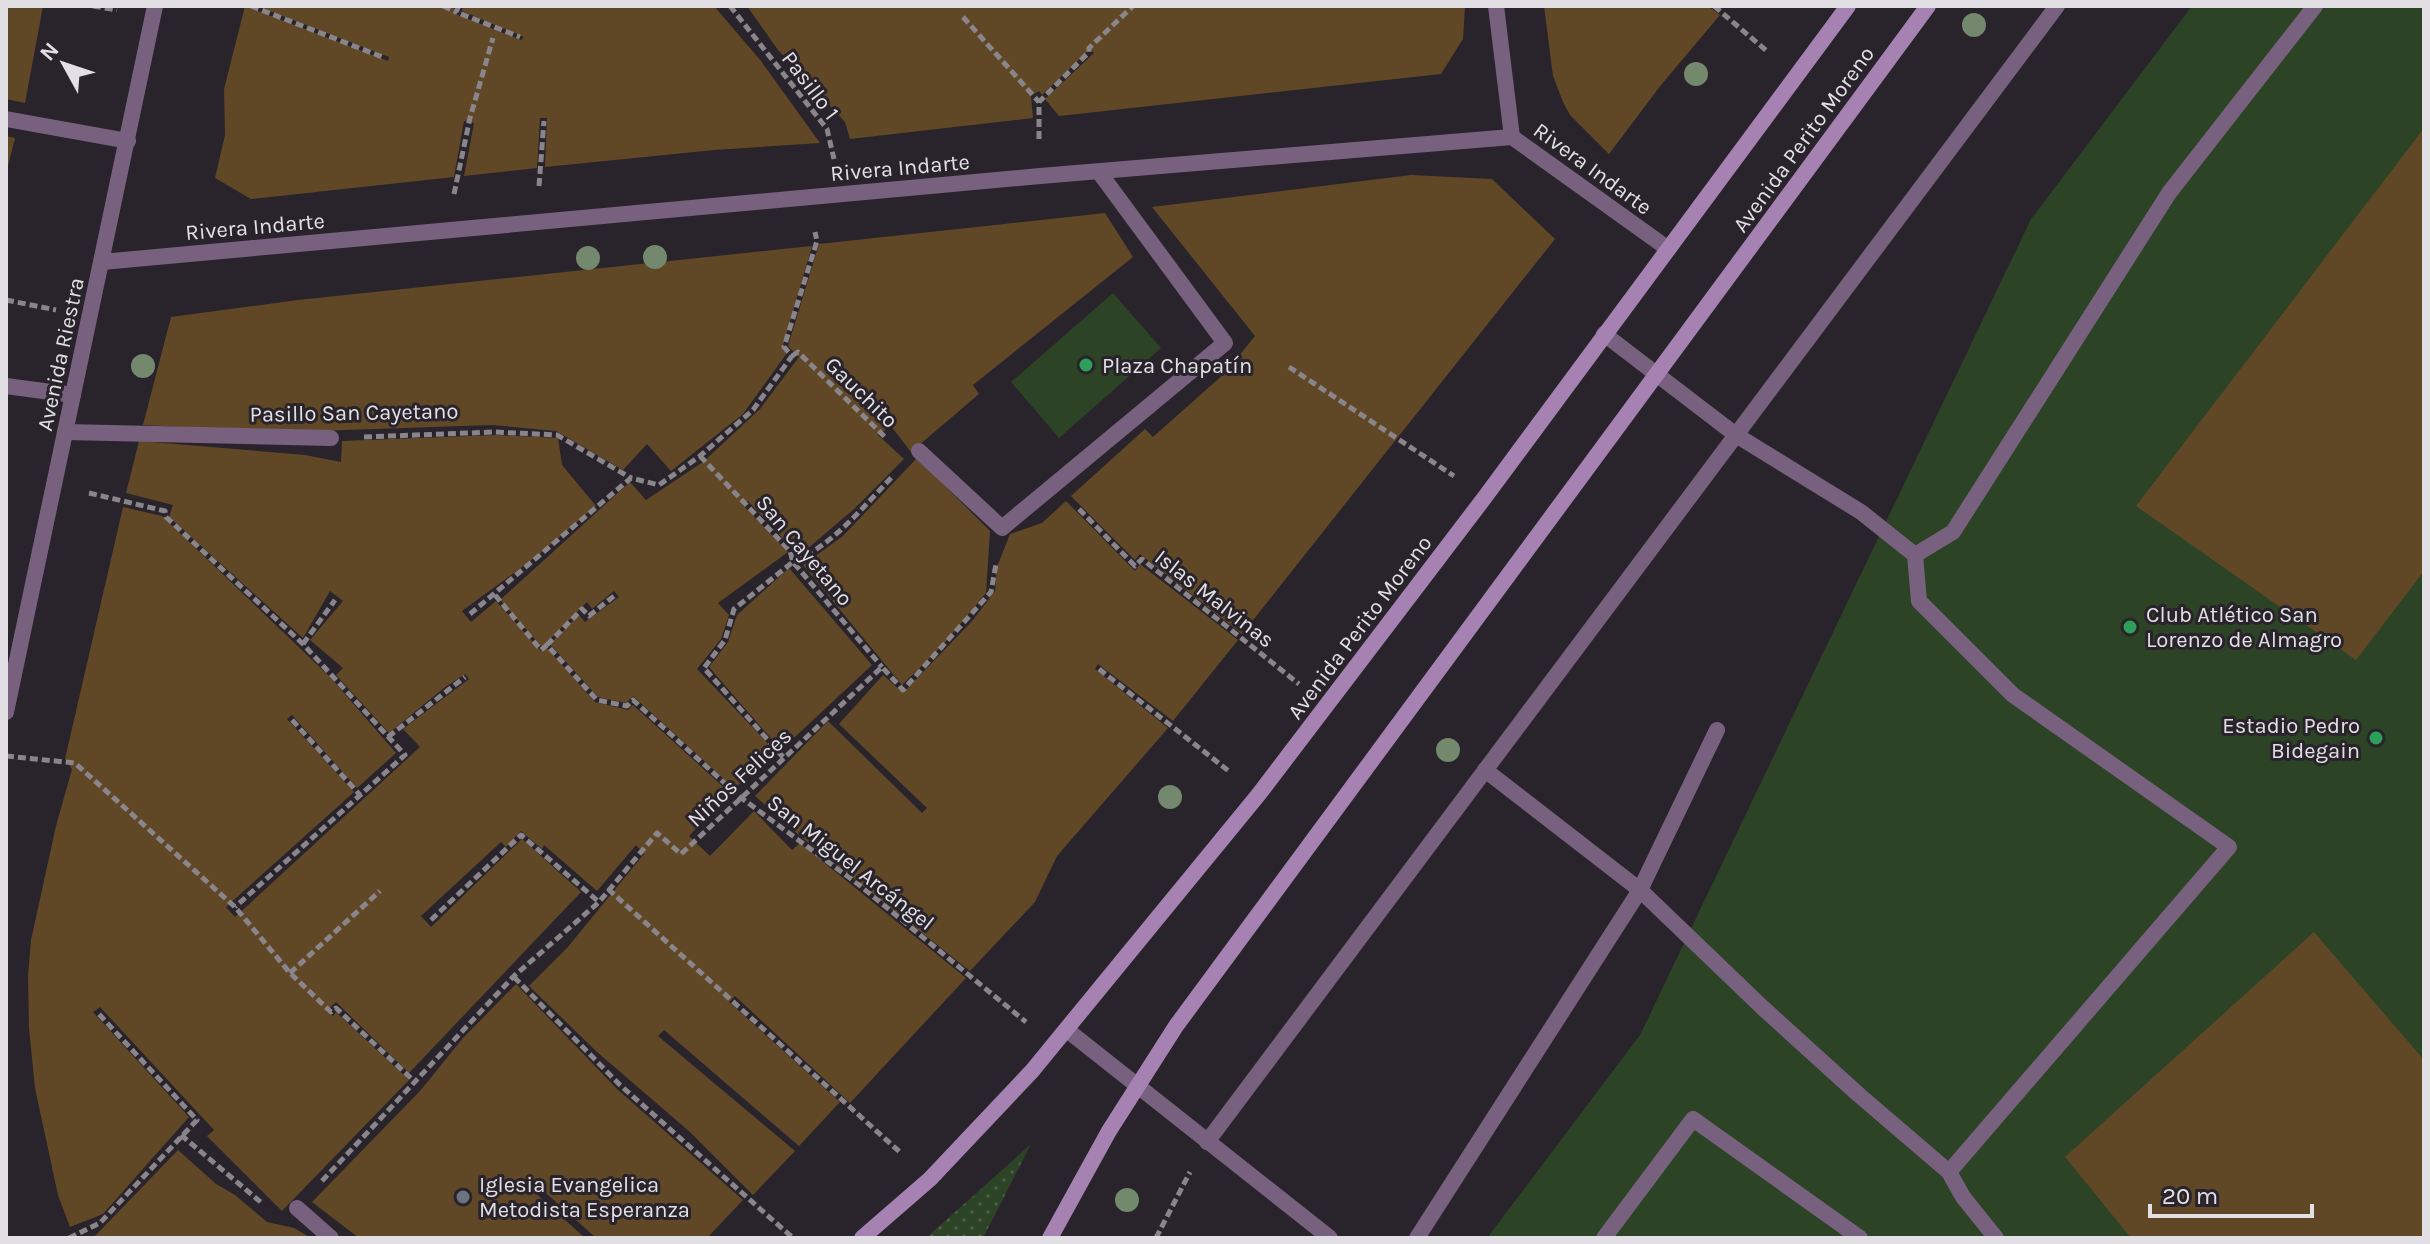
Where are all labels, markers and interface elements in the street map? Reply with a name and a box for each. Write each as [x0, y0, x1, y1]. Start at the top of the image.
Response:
north arrow [24, 24, 104, 104]
text: N [34, 37, 64, 66]
street label: Avenida Perito Moreno [1728, 42, 1880, 238]
street label: Pasillo 1 [776, 46, 844, 125]
street label: Rivera Indarte [1528, 117, 1657, 220]
street label: Rivera Indarte [829, 149, 971, 187]
street label: Rivera Indarte [184, 208, 326, 246]
street label: Avenida Riestra [32, 275, 90, 433]
street label: Gauchito [820, 352, 903, 434]
place label: Plaza Chapatín [1102, 353, 1252, 379]
marker: Plaza Chapatín [1077, 356, 1095, 374]
street label: Pasillo San Cayetano [249, 398, 459, 428]
street label: San Cayetano [750, 490, 858, 611]
street label: Avenida Perito Moreno [1282, 531, 1437, 725]
street label: Islas Malvinas [1150, 544, 1279, 653]
place label: Club Atlético San Lorenzo de Almagro [2146, 602, 2342, 653]
marker: Club Atlético San Lorenzo de Almagro [2121, 618, 2139, 636]
place label: Estadio Pedro Bidegain [2222, 713, 2360, 764]
street label: Niños Felices [682, 723, 797, 833]
marker: Estadio Pedro Bidegain [2367, 729, 2385, 747]
street label: San Miguel Arcángel [762, 790, 939, 936]
scale bar [2150, 1168, 2312, 1218]
place label: Iglesia Evangelica Metodista Esperanza [479, 1172, 690, 1223]
text: 20 m [2162, 1182, 2218, 1210]
marker: Iglesia Evangelica Metodista Esperanza [454, 1188, 472, 1206]

